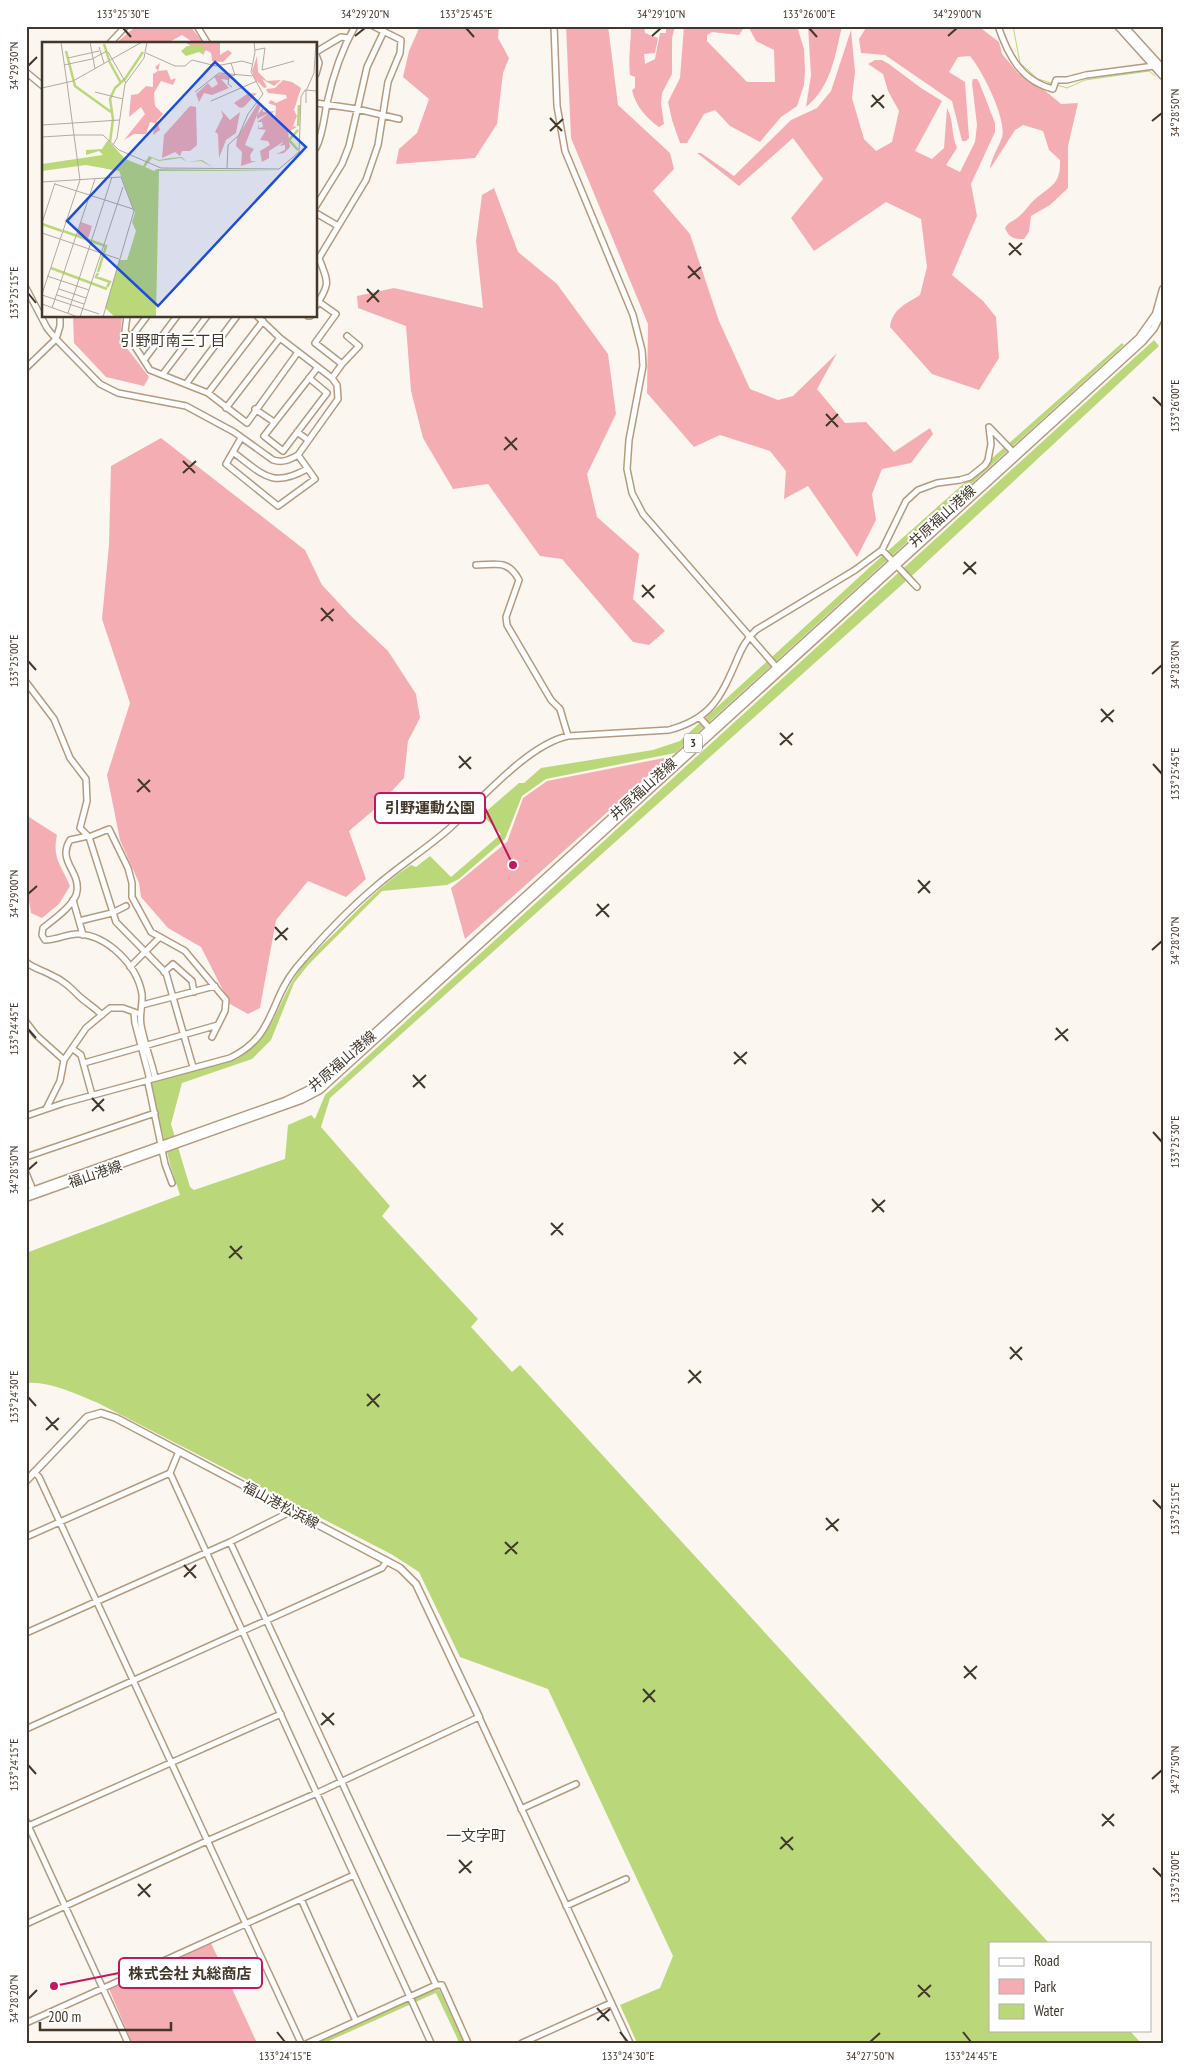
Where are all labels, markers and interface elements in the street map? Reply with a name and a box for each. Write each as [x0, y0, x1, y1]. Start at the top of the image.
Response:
text: 133°25'30"E [97, 6, 149, 21]
text: 34°29'20"N [341, 6, 389, 21]
text: 133°25'45"E [440, 6, 492, 21]
text: 34°29'10"N [637, 6, 685, 21]
text: 133°26'00"E [783, 6, 835, 21]
text: 34°29'00"N [933, 6, 981, 21]
text: 34°29'30"N [6, 42, 21, 90]
inset map [42, 42, 318, 318]
text: 34°28'50"N [1167, 89, 1182, 137]
text: 133°25'15"E [6, 267, 21, 319]
district label: 引野町南三丁目 [120, 331, 226, 350]
text: 133°26'00"E [1167, 380, 1182, 432]
street label: 井原福山港線 [905, 481, 979, 551]
text: 133°25'00"E [6, 635, 21, 687]
text: 34°28'30"N [1167, 641, 1182, 689]
road number: 3 [684, 734, 702, 752]
text: 133°25'45"E [1167, 748, 1182, 800]
street label: 井原福山港線 [606, 754, 680, 824]
callout: 引野運動公園 [375, 793, 485, 823]
text: 引野運動公園 [385, 798, 475, 817]
text: 34°29'00"N [6, 870, 21, 918]
text: 34°28'20"N [1167, 917, 1182, 965]
text: 133°24'45"E [6, 1003, 21, 1055]
street label: 井原福山港線 [304, 1027, 380, 1095]
text: 133°25'30"E [1167, 1116, 1182, 1168]
text: 34°28'50"N [6, 1146, 21, 1194]
street label: 福山港線 [66, 1156, 124, 1192]
text: 133°24'30"E [6, 1371, 21, 1423]
street label: 福山港松浜線 [240, 1477, 322, 1533]
text: 133°25'15"E [1167, 1483, 1182, 1535]
text: 133°24'15"E [6, 1739, 21, 1791]
text: 34°27'50"N [1167, 1746, 1182, 1794]
district label: 一文字町 [446, 1826, 506, 1845]
text: 133°25'00"E [1167, 1851, 1182, 1903]
legend [989, 1942, 1152, 2032]
text: Road [1034, 1951, 1060, 1970]
callout: 株式会社 丸総商店 [119, 1958, 262, 1988]
text: 株式会社 丸総商店 [128, 1964, 252, 1983]
text: 34°28'20"N [6, 1975, 21, 2023]
text: Park [1034, 1977, 1056, 1996]
scale bar [40, 1999, 171, 2031]
text: Water [1034, 2001, 1065, 2020]
text: 200 m [48, 2007, 81, 2026]
text: 133°24'15"E [259, 2048, 311, 2063]
text: 133°24'30"E [602, 2048, 654, 2063]
text: 34°27'50"N [846, 2048, 894, 2063]
text: 133°24'45"E [945, 2048, 997, 2063]

